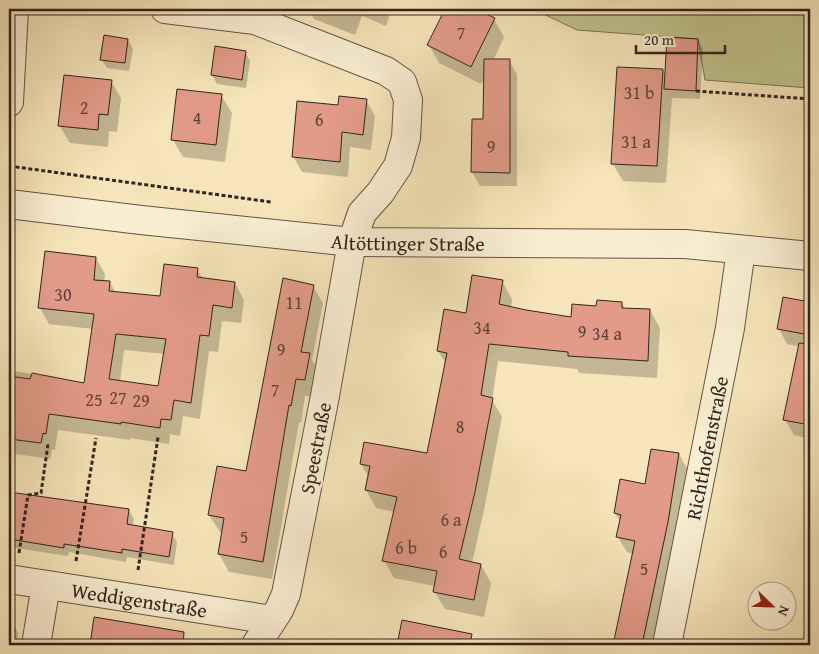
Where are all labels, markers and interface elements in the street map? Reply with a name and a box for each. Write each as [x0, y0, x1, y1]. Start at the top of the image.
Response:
house number: 7 [457, 19, 465, 46]
scale bar [636, 22, 725, 54]
text: 20 m [644, 29, 675, 50]
house number: 31 b [624, 79, 654, 106]
house number: 2 [80, 94, 88, 121]
house number: 4 [193, 104, 201, 131]
house number: 6 [315, 106, 323, 133]
house number: 31 a [621, 128, 651, 155]
house number: 9 [487, 133, 495, 160]
street label: Altöttinger Straße [330, 225, 485, 257]
house number: 30 [54, 281, 72, 308]
house number: 11 [285, 289, 303, 316]
house number: 34 [473, 314, 491, 341]
house number: 9 [578, 318, 586, 345]
house number: 34 a [592, 320, 622, 347]
house number: 9 [277, 336, 285, 363]
street label: Richthofenstraße [678, 373, 735, 522]
house number: 7 [271, 376, 279, 403]
house number: 27 [109, 384, 127, 411]
house number: 25 [85, 386, 103, 413]
house number: 29 [132, 387, 150, 414]
street label: Speestraße [292, 400, 338, 496]
house number: 8 [456, 413, 464, 440]
house number: 6 a [440, 506, 462, 533]
house number: 5 [240, 523, 248, 550]
house number: 6 b [395, 534, 417, 561]
house number: 6 [439, 538, 447, 565]
house number: 5 [640, 555, 648, 582]
street label: Weddigenstraße [70, 574, 209, 624]
north arrow [746, 582, 796, 632]
text: N [773, 603, 795, 620]

